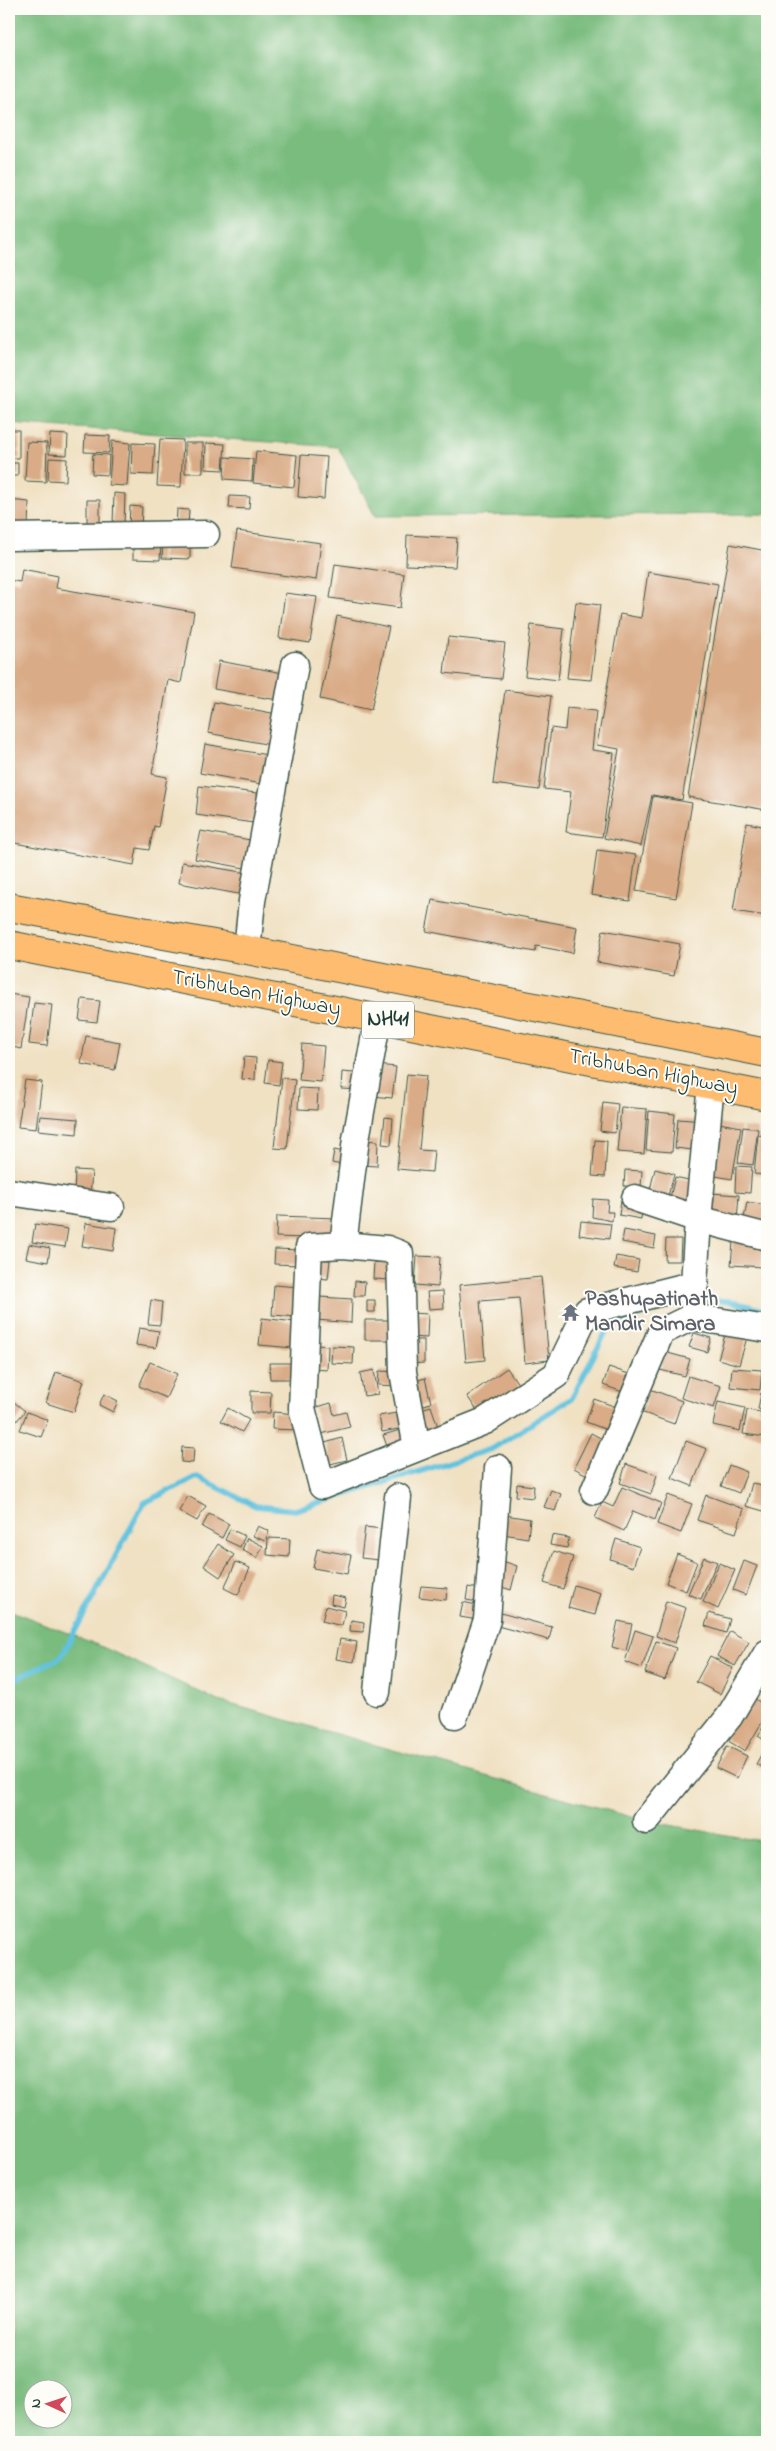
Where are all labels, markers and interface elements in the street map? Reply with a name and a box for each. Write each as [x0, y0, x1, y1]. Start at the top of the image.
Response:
street label: Tribhuban Highway [168, 962, 343, 1027]
road number: NH41 [362, 1002, 414, 1038]
street label: Tribhuban Highway [565, 1041, 740, 1106]
place label: Pashupatinath Mandir Simara [585, 1284, 718, 1341]
temple icon: Pashupatinath Mandir Simara [561, 1303, 581, 1323]
north arrow [22, 2378, 72, 2428]
text: N [26, 2398, 47, 2409]

